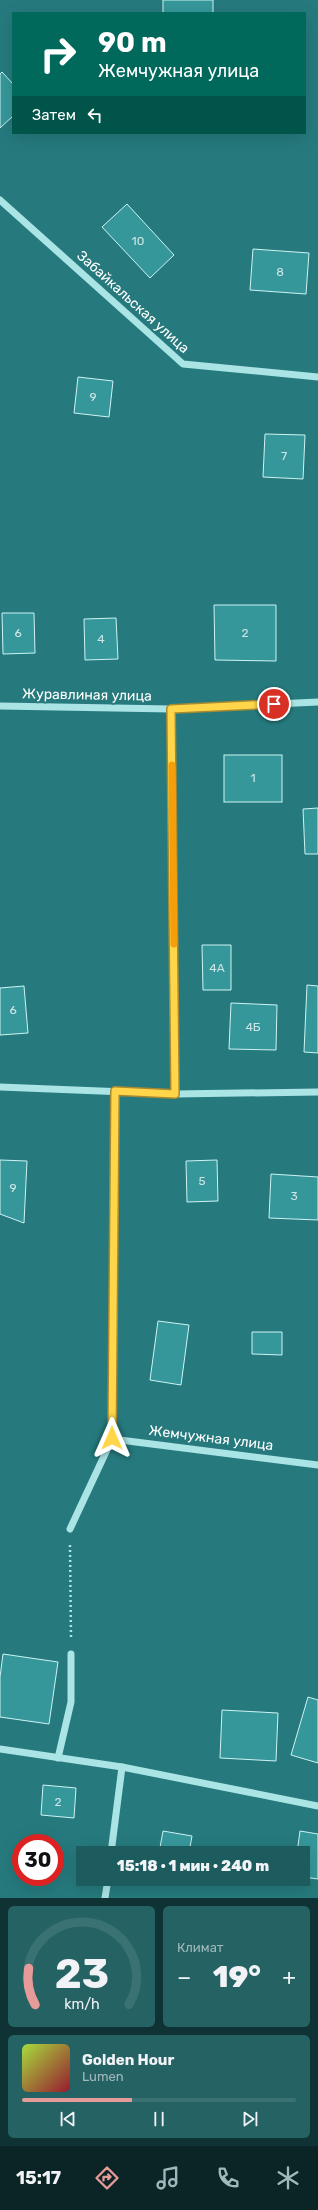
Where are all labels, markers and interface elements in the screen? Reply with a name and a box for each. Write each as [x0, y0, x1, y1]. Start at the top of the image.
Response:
text: 90 m [98, 26, 167, 59]
icon: right [32, 28, 84, 80]
text: Жемчужная улица [98, 60, 259, 82]
icon: left [84, 104, 106, 126]
text: Затем [32, 106, 76, 124]
house number: 10 [132, 234, 144, 248]
street label: Забайкальская улица [73, 247, 193, 357]
house number: 8 [276, 265, 284, 279]
house number: 9 [89, 390, 97, 404]
house number: 7 [281, 449, 287, 463]
house number: 6 [14, 626, 22, 640]
house number: 2 [241, 626, 249, 640]
house number: 4 [97, 632, 105, 646]
street label: Журавлиная улица [22, 685, 152, 705]
pin [257, 687, 291, 721]
icon: arrive [263, 693, 285, 715]
house number: 1 [250, 771, 256, 785]
house number: 4А [209, 961, 225, 975]
house number: 6 [9, 1003, 17, 1017]
house number: 4Б [245, 1020, 261, 1034]
house number: 5 [198, 1174, 206, 1188]
house number: 9 [9, 1181, 17, 1195]
house number: 3 [290, 1189, 298, 1203]
position arrow [91, 1417, 133, 1459]
street label: Жемчужная улица [148, 1422, 274, 1454]
house number: 2 [54, 1795, 62, 1809]
speed limit sign: 30 [12, 1834, 64, 1886]
text: 15:18 · 1 мин · 240 m [117, 1857, 269, 1875]
text: Климат [177, 1940, 223, 1955]
text: 23 [54, 1948, 109, 1997]
text: 19° [213, 1959, 261, 1995]
text: − [177, 1964, 191, 1991]
text: + [282, 1964, 296, 1991]
text: km/h [64, 1995, 99, 2012]
text: Golden Hour [82, 2051, 174, 2069]
text: Lumen [82, 2069, 124, 2084]
icon: previous [57, 2108, 79, 2130]
icon: pause [148, 2108, 170, 2130]
icon: next [239, 2108, 261, 2130]
icon: directions [93, 2164, 121, 2192]
icon: music [154, 2164, 182, 2192]
icon: phone [214, 2164, 242, 2192]
icon: climate [274, 2164, 302, 2192]
text: 15:17 [16, 2167, 61, 2189]

